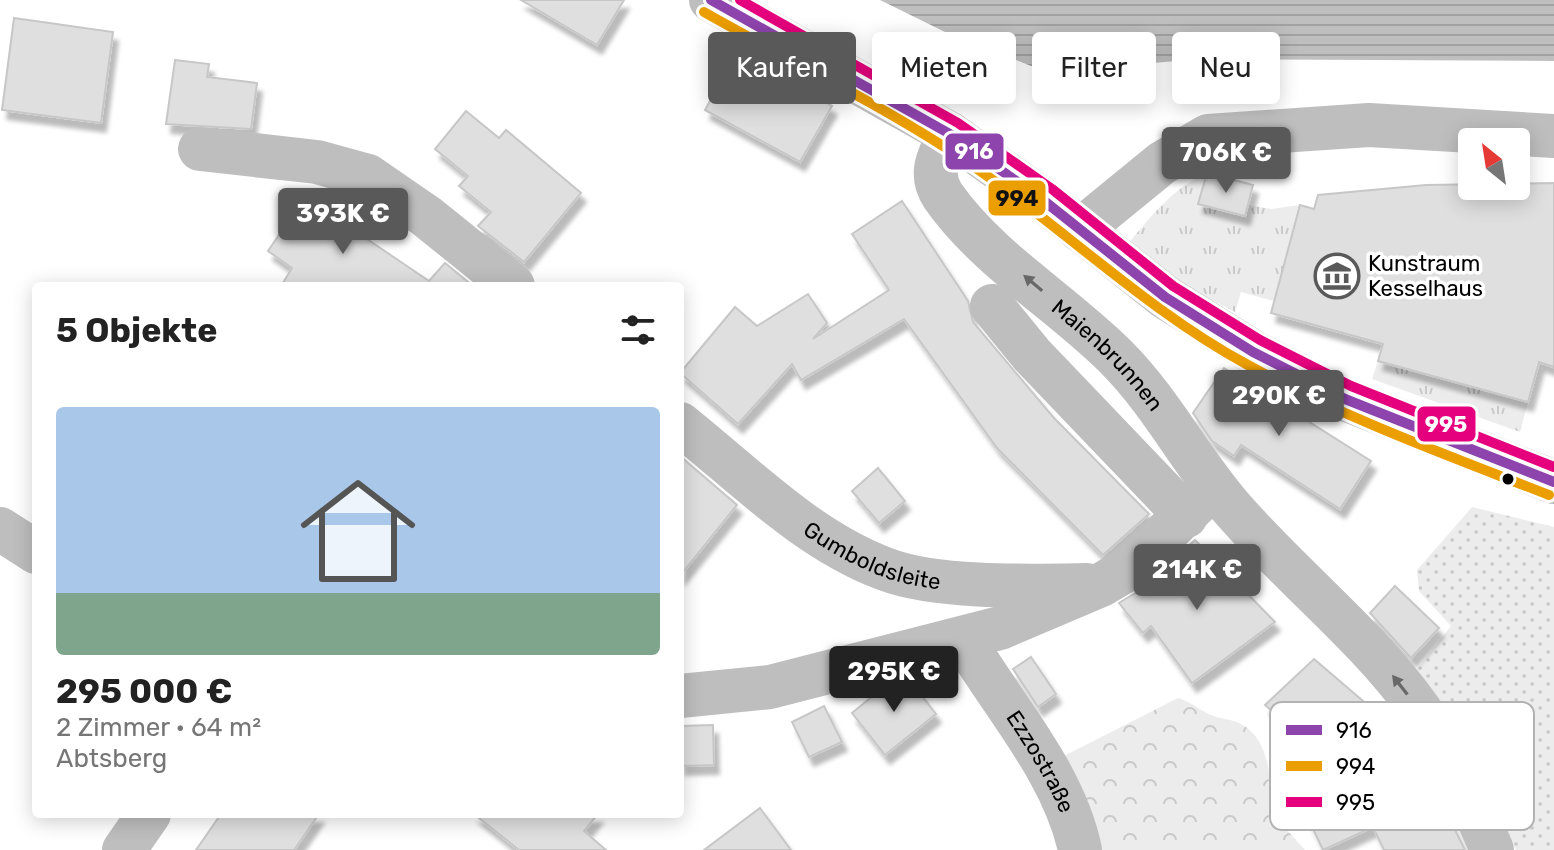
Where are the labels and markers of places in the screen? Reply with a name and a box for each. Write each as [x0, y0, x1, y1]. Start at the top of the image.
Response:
pin: 706K € [1161, 127, 1291, 195]
pin: 393K € [278, 188, 408, 256]
place label: Kunstraum Kesselhaus [1368, 250, 1483, 302]
museum icon: Kunstraum Kesselhaus [1313, 252, 1361, 300]
pin: 290K € [1214, 370, 1344, 438]
unlabelled marker [1500, 471, 1516, 487]
pin: 214K € [1132, 544, 1262, 612]
pin: 295K € [829, 646, 959, 714]

